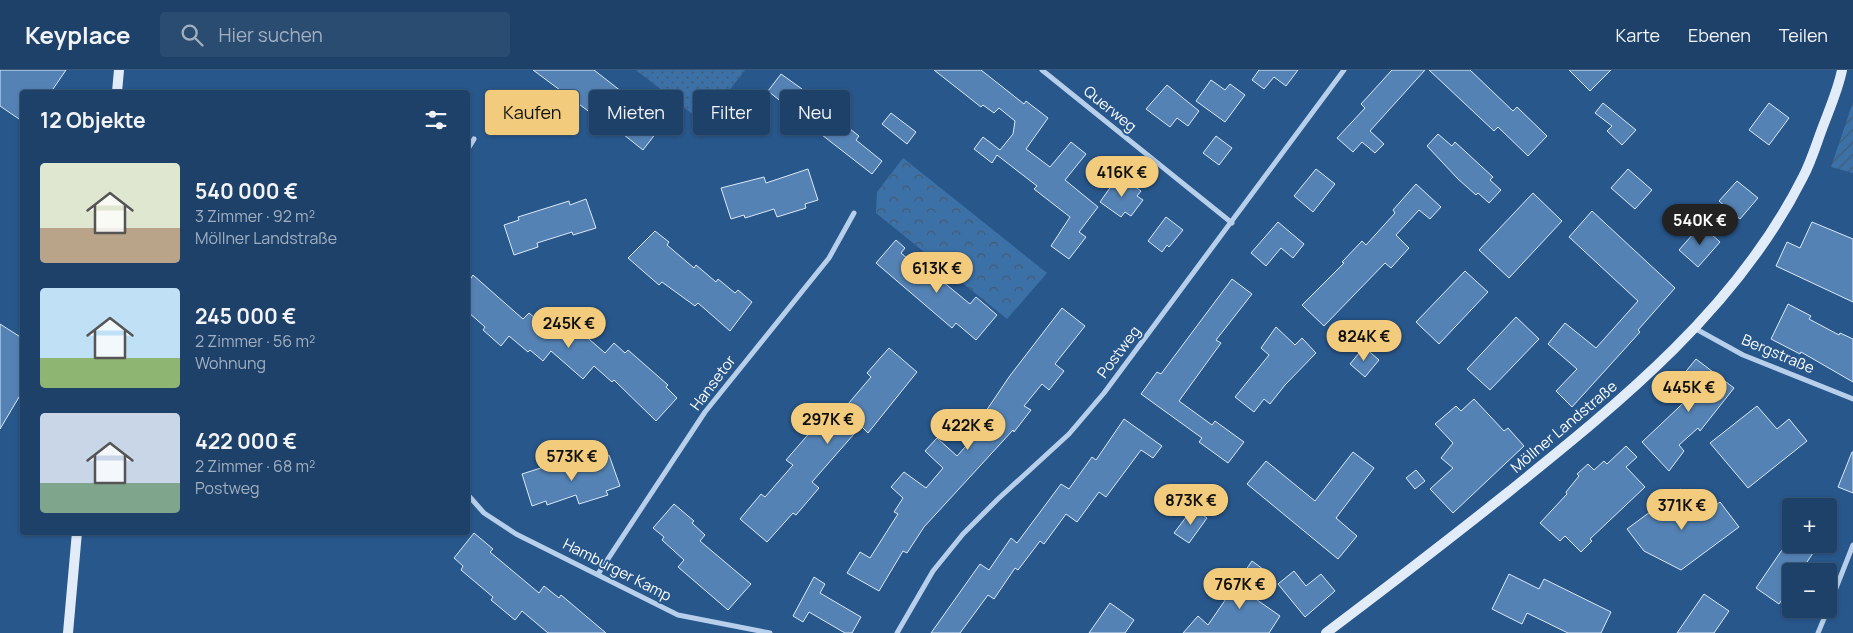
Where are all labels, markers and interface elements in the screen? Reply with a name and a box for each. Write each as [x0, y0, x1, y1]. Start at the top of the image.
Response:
search box [160, 12, 510, 57]
text: Keyplace [25, 18, 130, 51]
icon: search [178, 21, 206, 49]
text: Hier suchen [218, 22, 323, 48]
text: Karte [1616, 23, 1660, 47]
text: Ebenen [1688, 23, 1751, 47]
text: Teilen [1779, 23, 1828, 47]
street label: Querweg [1079, 81, 1141, 137]
chip: Kaufen [485, 90, 579, 135]
chip: Mieten [589, 90, 683, 135]
chip: Filter [693, 90, 770, 135]
chip: Neu [780, 90, 850, 135]
text: 12 Objekte [40, 106, 146, 134]
icon: filters [422, 106, 450, 134]
pin: 416K € [1081, 156, 1163, 198]
text: 416K € [1097, 161, 1147, 183]
text: 540 000 € [195, 177, 298, 205]
icon: home [80, 183, 140, 243]
pin: 540K € [1659, 204, 1741, 246]
text: 3 Zimmer · 92 m² [195, 205, 315, 227]
text: 540K € [1673, 209, 1727, 231]
text: Möllner Landstraße [195, 227, 337, 249]
pin: 613K € [896, 252, 978, 294]
text: 613K € [912, 257, 962, 279]
text: 245 000 € [195, 302, 296, 330]
pin: 245K € [528, 306, 610, 349]
icon: home [80, 308, 140, 368]
text: 245K € [543, 312, 595, 334]
pin: 824K € [1323, 320, 1405, 362]
street label: Postweg [1092, 321, 1145, 382]
text: 824K € [1338, 325, 1390, 347]
street label: Bergstraße [1739, 329, 1818, 378]
text: 2 Zimmer · 56 m² [195, 330, 315, 352]
street label: Hansetor [685, 350, 741, 415]
text: Wohnung [195, 352, 266, 374]
pin: 445K € [1648, 370, 1730, 413]
street label: Möllner Landstraße [1506, 376, 1622, 478]
text: 445K € [1663, 376, 1715, 398]
pin: 297K € [787, 402, 869, 445]
text: 297K € [802, 408, 854, 430]
pin: 422K € [927, 408, 1009, 451]
text: 422K € [942, 414, 994, 436]
text: 422 000 € [195, 427, 297, 455]
icon: home [80, 433, 140, 493]
pin: 573K € [531, 440, 613, 482]
text: 573K € [546, 445, 598, 467]
text: 2 Zimmer · 68 m² [195, 455, 316, 477]
text: Postweg [195, 477, 260, 499]
pin: 873K € [1150, 484, 1232, 526]
pin: 371K € [1641, 488, 1723, 531]
text: 873K € [1165, 489, 1217, 511]
text: 371K € [1658, 494, 1707, 516]
map controls [1782, 498, 1837, 618]
button: + [1782, 498, 1837, 553]
street label: Hamburger Kamp [559, 533, 675, 606]
button: − [1782, 563, 1837, 618]
pin: 767K € [1199, 568, 1281, 610]
text: 767K € [1214, 573, 1266, 595]

